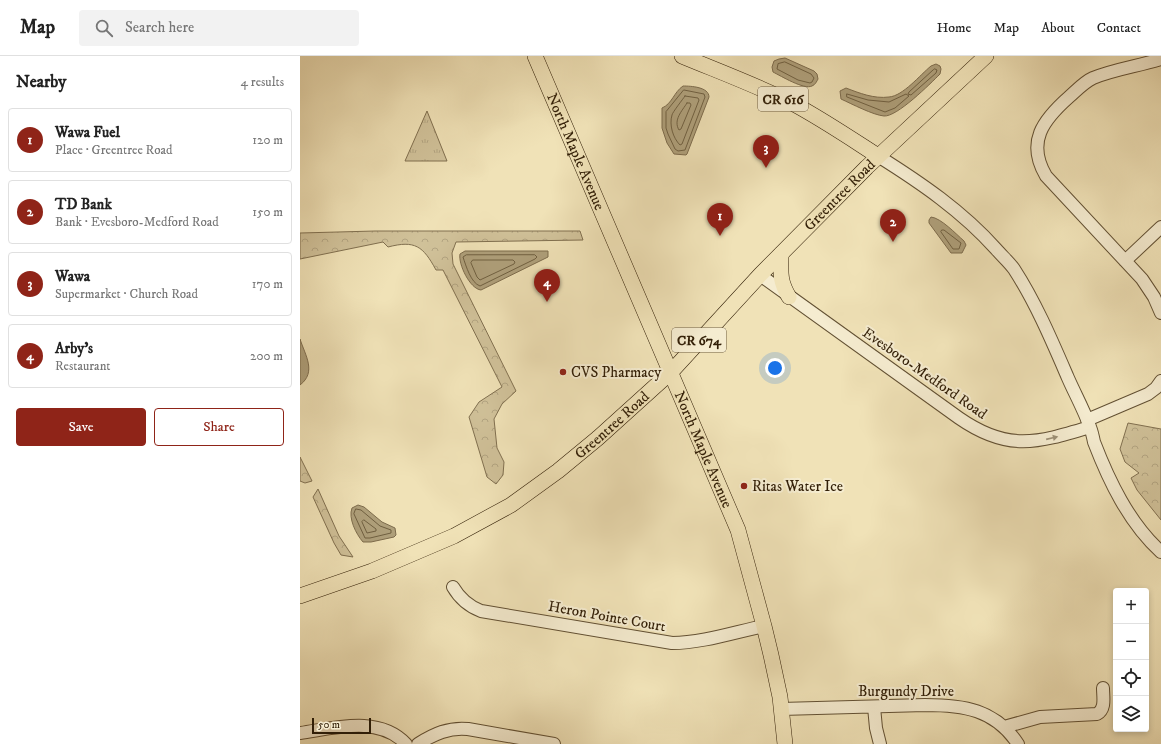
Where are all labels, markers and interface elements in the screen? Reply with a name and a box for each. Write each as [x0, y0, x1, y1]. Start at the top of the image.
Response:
search box [79, 10, 359, 46]
text: Map [20, 16, 55, 39]
icon: search [93, 17, 115, 39]
text: Search here [125, 18, 194, 37]
text: Home [937, 19, 971, 37]
text: Map [993, 19, 1019, 37]
text: About [1041, 19, 1075, 37]
text: Contact [1097, 19, 1141, 37]
text: Nearby [16, 71, 66, 93]
text: 4 results [241, 74, 284, 90]
road number: CR 616 [758, 87, 808, 111]
street label: North Maple Avenue [542, 90, 609, 213]
text: Wawa Fuel [55, 123, 120, 142]
text: 1 [28, 132, 32, 148]
text: 120 m [252, 132, 283, 148]
pin: 3 [753, 135, 779, 168]
text: Place · Greentree Road [55, 142, 173, 158]
street label: Greentree Road [800, 155, 880, 235]
text: TD Bank [55, 195, 112, 214]
pin: 1 [707, 203, 733, 236]
text: 2 [27, 204, 33, 220]
text: 150 m [252, 204, 283, 220]
pin: 2 [880, 209, 906, 242]
text: Bank · Evesboro-Medford Road [55, 214, 219, 230]
text: Wawa [55, 267, 90, 286]
pin: 4 [534, 269, 560, 302]
text: 3 [28, 276, 32, 292]
text: 170 m [252, 276, 283, 292]
text: Supermarket · Church Road [55, 286, 198, 302]
street label: Evesboro-Medford Road [859, 323, 991, 424]
road number: CR 674 [672, 328, 726, 352]
text: Arby's [55, 339, 93, 358]
text: 4 [26, 348, 34, 364]
text: 200 m [250, 348, 283, 364]
text: Restaurant [55, 358, 111, 374]
your location [765, 358, 785, 378]
place label: CVS Pharmacy [571, 363, 662, 382]
marker: CVS Pharmacy [558, 367, 568, 377]
street label: Greentree Road [571, 387, 654, 463]
street label: North Maple Avenue [670, 388, 736, 511]
button: Save [16, 408, 146, 446]
button: Share [154, 408, 284, 446]
one-way arrow [1046, 435, 1059, 441]
place label: Ritas Water Ice [752, 477, 843, 496]
marker: Ritas Water Ice [739, 481, 749, 491]
map controls [1113, 588, 1149, 732]
button: + [1113, 588, 1149, 624]
street label: Heron Pointe Court [547, 597, 667, 636]
button: − [1113, 624, 1149, 660]
button: locate [1113, 660, 1149, 696]
street label: Burgundy Drive [858, 682, 954, 701]
button: layers [1113, 696, 1149, 732]
scale bar [312, 716, 371, 735]
text: 50 m [318, 718, 340, 732]

